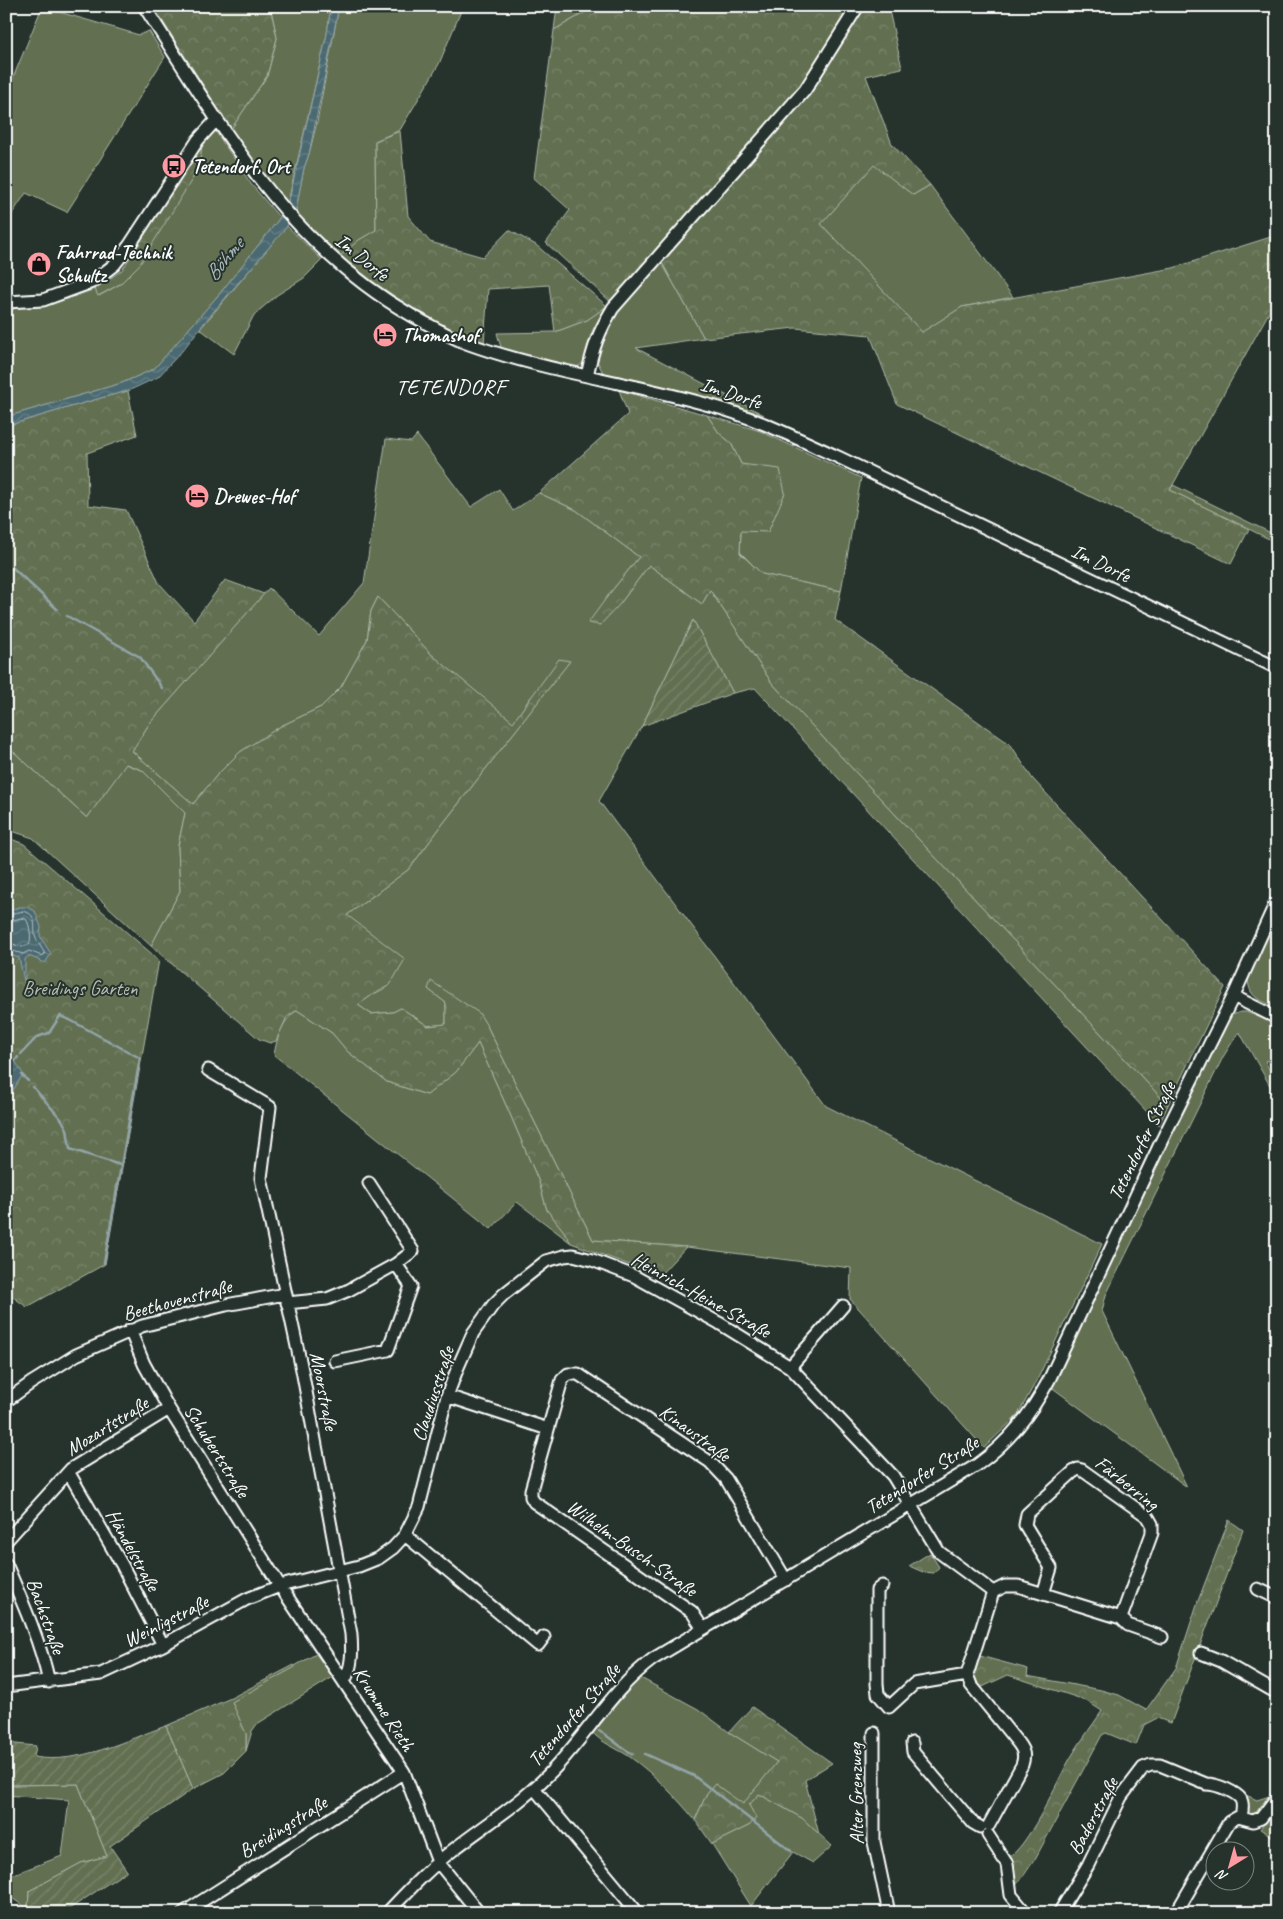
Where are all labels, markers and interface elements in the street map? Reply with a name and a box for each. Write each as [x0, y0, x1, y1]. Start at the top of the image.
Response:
bus stop icon: Tetendorf, Ort [161, 153, 187, 179]
place label: Tetendorf, Ort [192, 154, 292, 179]
street label: Im Dorfe [330, 228, 395, 287]
water label: Böhme [199, 230, 251, 286]
place label: Fahrrad-Technik Schultz [56, 240, 174, 288]
shop icon: Fahrrad-Technik Schultz [26, 251, 52, 277]
hotel icon: Thomashof [372, 322, 398, 348]
place label: Thomashof [402, 323, 483, 348]
street label: Im Dorfe [697, 371, 766, 415]
district label: TETENDORF [396, 373, 510, 401]
hotel icon: Drewes-Hof [184, 483, 210, 509]
place label: Drewes-Hof [214, 484, 300, 509]
street label: Im Dorfe [1067, 538, 1136, 589]
park label: Breidings Garten [23, 976, 138, 1001]
street label: Tetendorfer Straße [1103, 1076, 1182, 1204]
street label: Heinrich-Heine-Straße [627, 1246, 776, 1344]
street label: Beethovenstraße [120, 1273, 235, 1326]
street label: Claudiusstraße [406, 1342, 460, 1444]
street label: Moorstraße [304, 1350, 344, 1434]
street label: Mozartstraße [61, 1390, 154, 1461]
street label: Kinaustraße [654, 1399, 737, 1468]
street label: Schubertstraße [179, 1400, 256, 1504]
street label: Tetendorfer Straße [861, 1429, 985, 1520]
street label: Färberring [1090, 1450, 1166, 1517]
street label: Wilhelm-Busch-Straße [562, 1494, 703, 1603]
street label: Händelstraße [100, 1505, 166, 1597]
street label: Bachstraße [21, 1575, 72, 1659]
street label: Weinligstraße [119, 1588, 214, 1653]
street label: Tetendorfer Straße [522, 1657, 627, 1772]
street label: Krumme Rieth [347, 1662, 421, 1757]
street label: Alter Grenzweg [843, 1741, 869, 1845]
street label: Baderstraße [1062, 1772, 1124, 1859]
street label: Breidingstraße [234, 1789, 333, 1864]
north arrow [1206, 1842, 1256, 1892]
text: N [1212, 1865, 1231, 1885]

